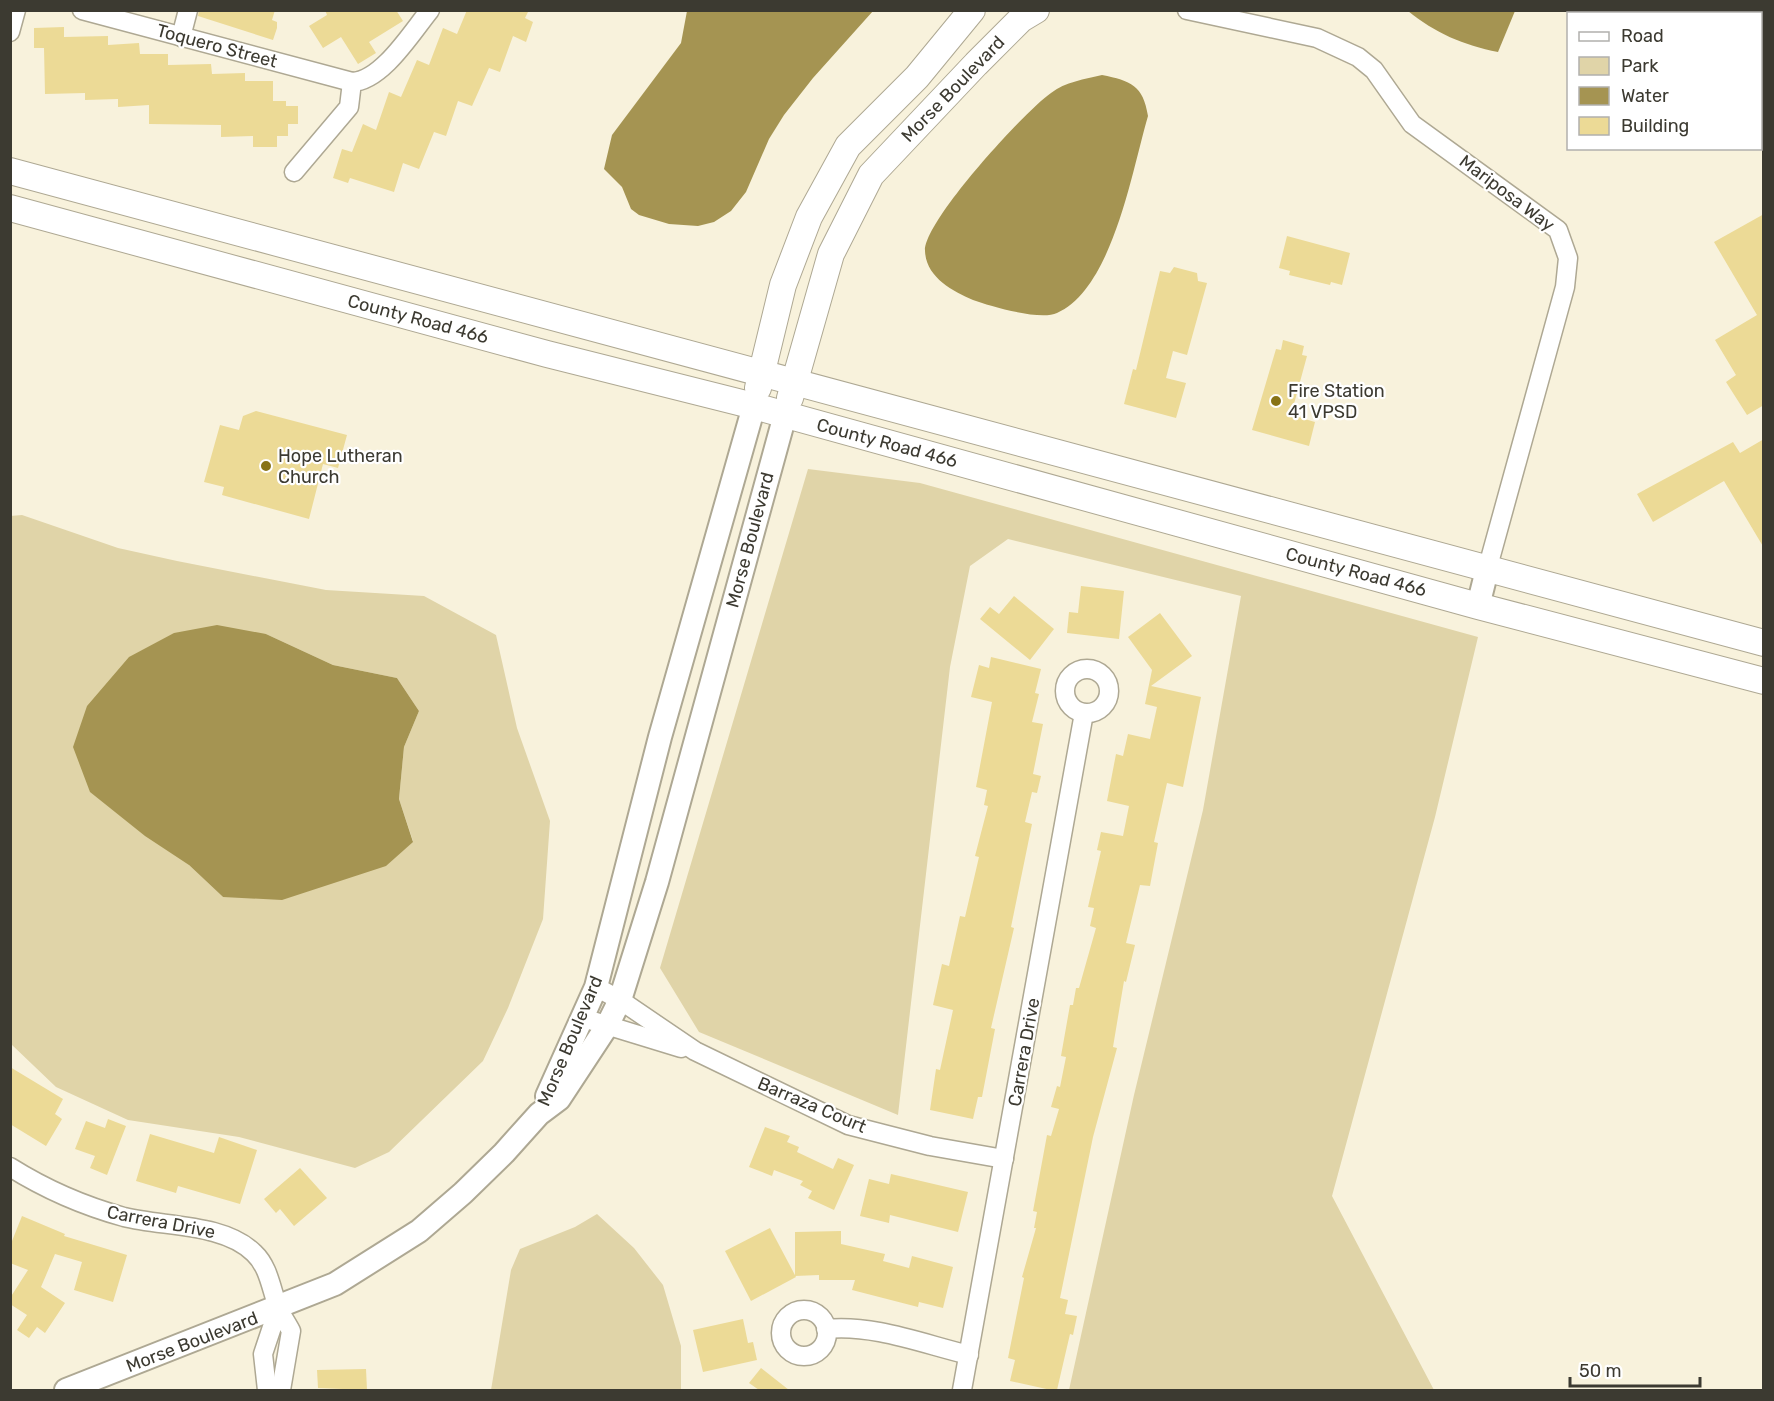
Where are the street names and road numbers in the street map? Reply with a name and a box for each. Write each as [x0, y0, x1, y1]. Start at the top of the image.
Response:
street label: Toquero Street [154, 19, 280, 73]
street label: Morse Boulevard [897, 31, 1009, 147]
street label: Mariposa Way [1455, 150, 1559, 236]
street label: County Road 466 [345, 290, 491, 348]
street label: County Road 466 [814, 414, 960, 472]
street label: Morse Boulevard [721, 470, 779, 610]
street label: County Road 466 [1283, 543, 1429, 601]
street label: Morse Boulevard [533, 973, 607, 1109]
street label: Carrera Drive [1004, 996, 1044, 1108]
street label: Barraza Court [754, 1072, 870, 1138]
street label: Carrera Drive [105, 1201, 217, 1243]
street label: Morse Boulevard [123, 1307, 261, 1377]

